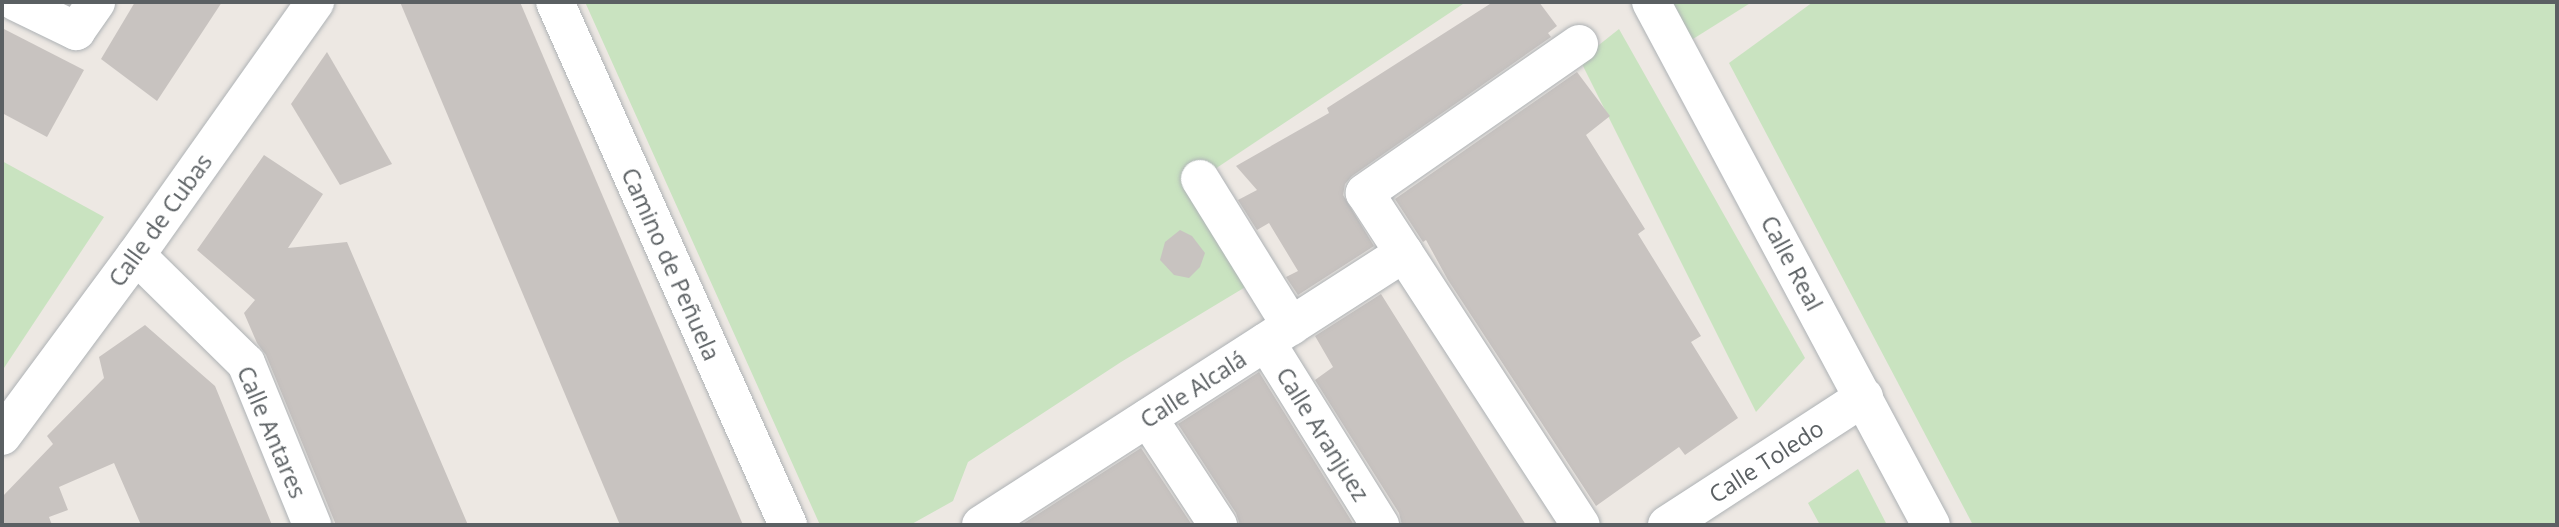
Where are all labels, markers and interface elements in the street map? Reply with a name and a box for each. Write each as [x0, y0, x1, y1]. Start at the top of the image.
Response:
street label: Calle de Cubas [103, 148, 217, 292]
street label: Camino de Peñuela [616, 164, 726, 364]
street label: Calle Real [1756, 211, 1828, 315]
street label: Calle Alcalá [1135, 345, 1251, 433]
street label: Calle Antares [232, 362, 312, 502]
street label: Calle Aranjuez [1271, 362, 1375, 506]
street label: Calle Toledo [1704, 414, 1828, 508]

